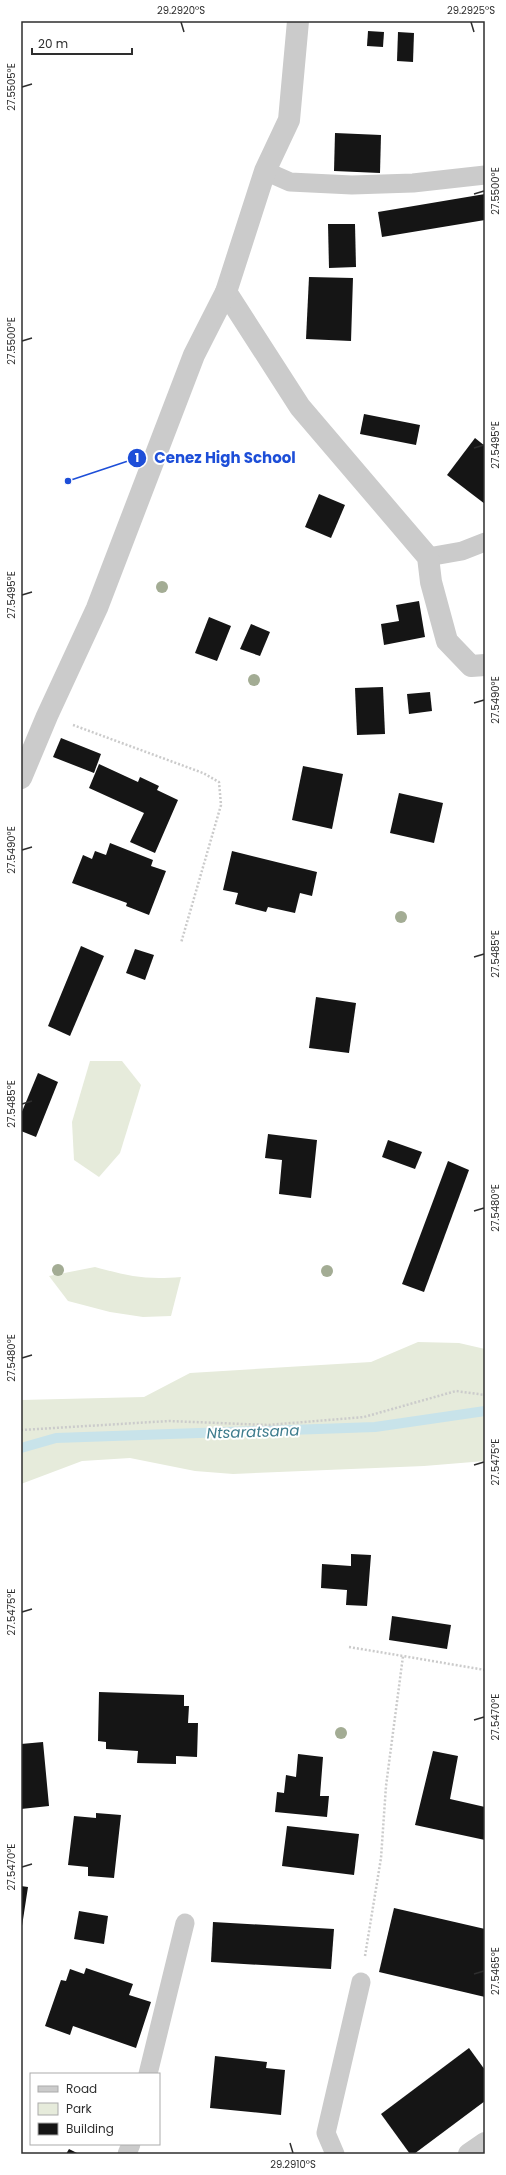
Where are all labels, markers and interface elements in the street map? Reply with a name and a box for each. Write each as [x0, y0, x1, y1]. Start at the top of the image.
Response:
text: 29.2920°S [157, 3, 205, 18]
text: 29.2925°S [447, 3, 495, 18]
scale bar [32, 30, 132, 56]
text: 20 m [38, 35, 68, 52]
text: 27.5505°E [4, 63, 19, 111]
text: 27.5500°E [488, 167, 503, 215]
text: 27.5500°E [4, 317, 19, 365]
text: 27.5495°E [488, 421, 503, 469]
callout: Cenez High School [127, 445, 304, 472]
text: Cenez High School [154, 447, 296, 468]
text: 1 [135, 449, 139, 466]
text: 27.5495°E [4, 571, 19, 619]
text: 27.5490°E [488, 676, 503, 724]
text: 27.5490°E [4, 826, 19, 874]
text: 27.5485°E [488, 930, 503, 978]
text: 27.5485°E [4, 1080, 19, 1128]
text: 27.5480°E [488, 1184, 503, 1232]
text: 27.5480°E [4, 1334, 19, 1382]
water label: Ntsaratsana [206, 1419, 300, 1444]
text: 27.5475°E [488, 1439, 503, 1485]
text: 27.5475°E [4, 1589, 19, 1635]
text: 27.5470°E [488, 1694, 503, 1740]
text: 27.5470°E [4, 1844, 19, 1890]
text: 27.5465°E [488, 1947, 503, 1995]
legend [30, 2073, 160, 2145]
text: Road [66, 2080, 97, 2097]
text: Park [66, 2100, 93, 2117]
text: Building [66, 2120, 114, 2137]
text: 29.2910°S [270, 2157, 316, 2172]

